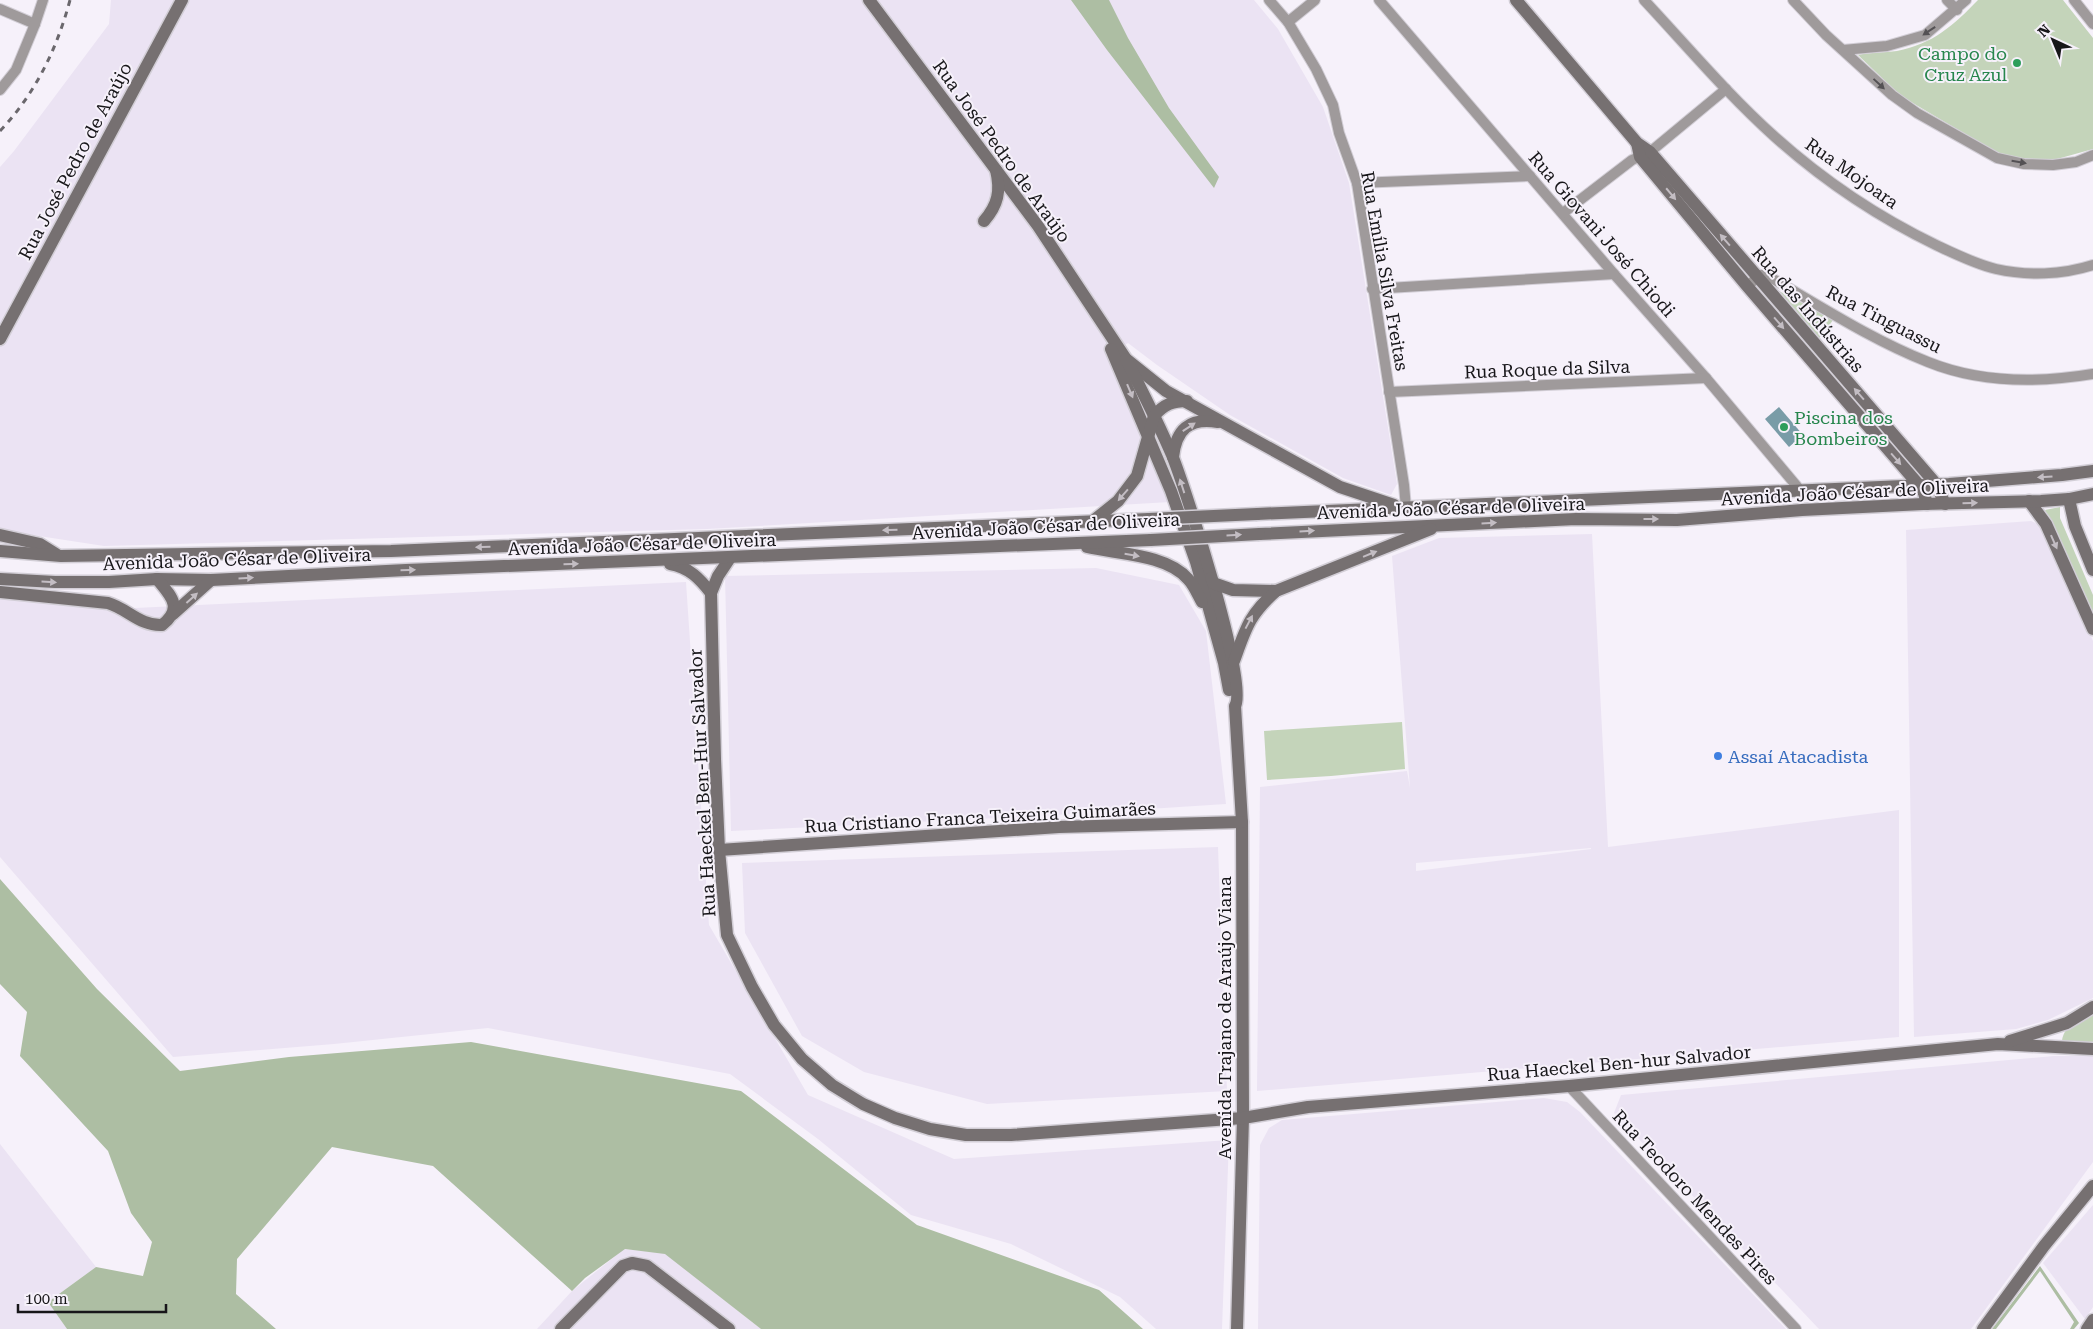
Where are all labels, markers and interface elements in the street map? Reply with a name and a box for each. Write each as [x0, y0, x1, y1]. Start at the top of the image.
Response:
north arrow [2028, 15, 2078, 65]
text: N [2035, 21, 2054, 40]
one-way arrow [1922, 26, 1936, 36]
place label: Campo do Cruz Azul [1918, 43, 2007, 85]
street label: Rua José Pedro de Araújo [929, 56, 1075, 246]
marker: Campo do Cruz Azul [2011, 57, 2023, 69]
street label: Rua José Pedro de Araújo [14, 59, 136, 263]
one-way arrow [1873, 78, 1885, 90]
street label: Rua Mojoara [1801, 133, 1903, 213]
street label: Rua Giovani José Chiodi [1524, 147, 1680, 321]
one-way arrow [2012, 159, 2028, 167]
street label: Rua Emília Silva Freitas [1357, 170, 1413, 372]
one-way arrow [1666, 188, 1677, 201]
one-way arrow [1720, 233, 1731, 246]
street label: Rua das Indústrias [1748, 242, 1868, 376]
street label: Rua Tinguassu [1823, 281, 1945, 357]
one-way arrow [1773, 316, 1785, 328]
street label: Rua Roque da Silva [1464, 356, 1631, 382]
one-way arrow [1126, 384, 1134, 398]
one-way arrow [1853, 388, 1864, 401]
place label: Piscina dos Bombeiros [1794, 407, 1893, 449]
marker: Piscina dos Bombeiros [1778, 421, 1790, 433]
one-way arrow [1183, 422, 1196, 431]
one-way arrow [1891, 452, 1902, 465]
one-way arrow [2036, 473, 2052, 481]
street label: Avenida João César de Oliveira [1720, 474, 1990, 510]
one-way arrow [1178, 479, 1185, 494]
one-way arrow [1118, 489, 1129, 501]
street label: Avenida João César de Oliveira [1317, 493, 1586, 523]
one-way arrow [1963, 498, 1979, 506]
street label: Avenida João César de Oliveira [911, 508, 1181, 544]
one-way arrow [1643, 515, 1659, 523]
one-way arrow [1481, 519, 1497, 527]
one-way arrow [882, 526, 898, 534]
one-way arrow [1300, 527, 1316, 535]
street label: Avenida João César de Oliveira [508, 529, 777, 559]
one-way arrow [1227, 531, 1243, 539]
one-way arrow [2051, 535, 2059, 549]
one-way arrow [475, 543, 491, 551]
street label: Avenida João César de Oliveira [103, 544, 372, 574]
one-way arrow [1363, 550, 1378, 558]
one-way arrow [1125, 552, 1141, 560]
one-way arrow [563, 560, 579, 568]
one-way arrow [401, 566, 417, 574]
one-way arrow [238, 574, 254, 582]
one-way arrow [41, 578, 57, 586]
one-way arrow [186, 592, 198, 604]
one-way arrow [1245, 615, 1253, 630]
street label: Rua Haeckel Ben-Hur Salvador [684, 648, 720, 918]
place label: Assaí Atacadista [1728, 746, 1869, 767]
marker: Assaí Atacadista [1712, 750, 1724, 762]
street label: Rua Cristiano Franca Teixeira Guimarães [804, 797, 1156, 837]
street label: Avenida Trajano de Araújo Viana [1214, 876, 1235, 1160]
street label: Rua Haeckel Ben-hur Salvador [1486, 1041, 1752, 1085]
street label: Rua Teodoro Mendes Pires [1609, 1105, 1781, 1289]
scale bar [18, 1282, 165, 1314]
text: 100 m [25, 1290, 68, 1308]

